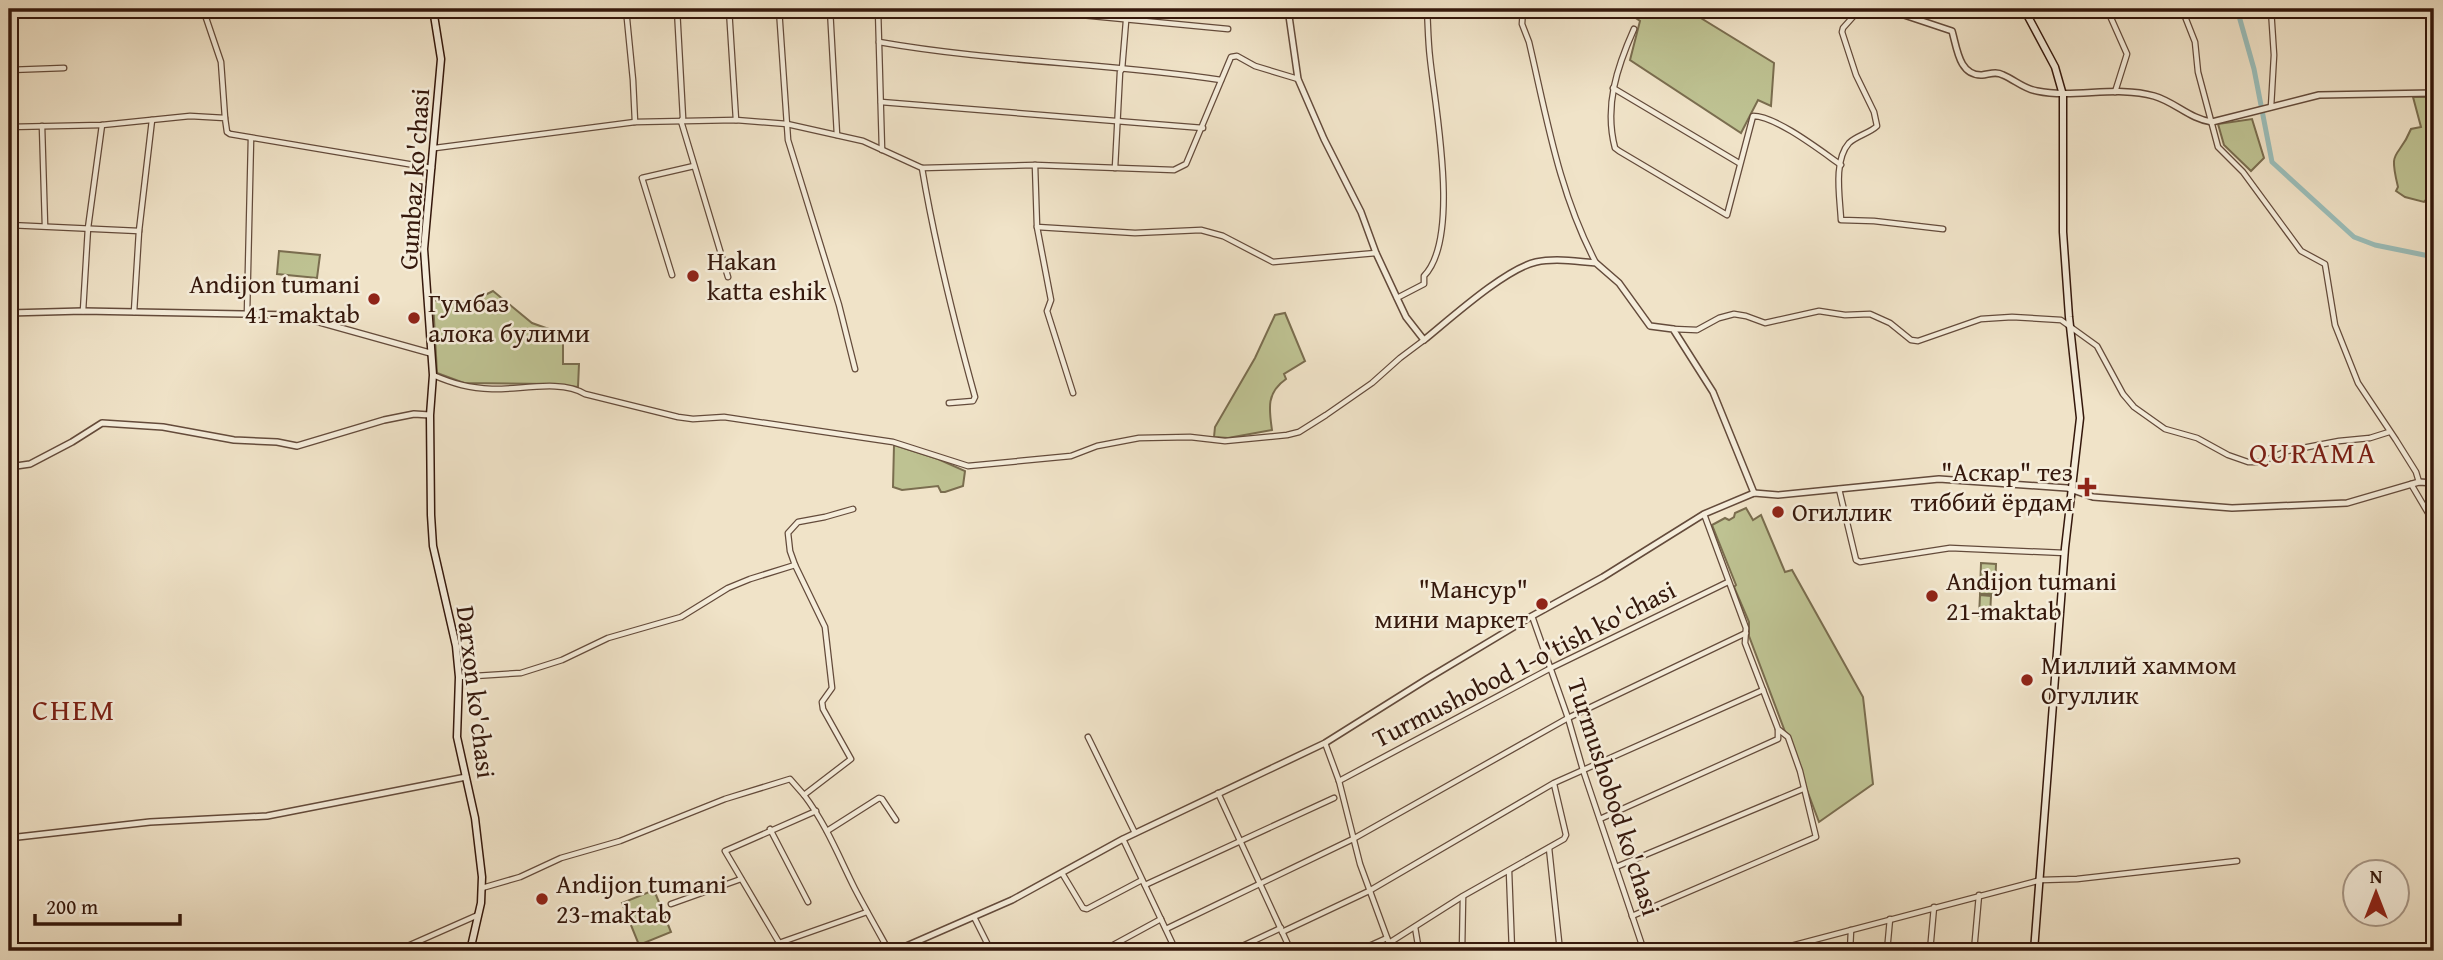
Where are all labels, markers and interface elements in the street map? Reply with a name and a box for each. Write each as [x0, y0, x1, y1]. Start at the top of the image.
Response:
street label: Gumbaz ko'chasi [388, 87, 439, 271]
place label: Hakan katta eshik [707, 241, 827, 310]
place label: Andijon tumani 41-maktab [189, 264, 360, 333]
marker: Hakan katta eshik [685, 268, 701, 284]
place label: Гумбаз алока булими [428, 283, 590, 352]
marker: Andijon tumani 41-maktab [366, 291, 382, 307]
marker: Гумбаз алока булими [406, 310, 422, 326]
district label: QURAMA [2249, 430, 2377, 474]
place label: "Аскар" тез тиббий ёрдам [1910, 452, 2073, 521]
marker: "Аскар" тез тиббий ёрдам [2079, 479, 2095, 495]
place label: Огиллик [1792, 492, 1892, 531]
marker: Огиллик [1770, 504, 1786, 520]
place label: Andijon tumani 21-maktab [1946, 561, 2117, 630]
place label: "Мансур" мини маркет [1374, 569, 1528, 638]
street label: Turmushobod 1-o'tish ko'chasi [1365, 570, 1682, 757]
marker: Andijon tumani 21-maktab [1924, 588, 1940, 604]
marker: "Мансур" мини маркет [1534, 596, 1550, 612]
street label: Darxon ko'chasi [447, 604, 506, 780]
place label: Миллий хаммом Огуллик [2041, 645, 2237, 714]
marker: Миллий хаммом Огуллик [2019, 672, 2035, 688]
street label: Turmushobod ko'chasi [1558, 673, 1671, 921]
district label: CHEM [32, 687, 116, 731]
north arrow [2342, 858, 2412, 928]
text: N [2370, 862, 2383, 890]
place label: Andijon tumani 23-maktab [556, 864, 727, 933]
scale bar [35, 883, 180, 927]
text: 200 m [46, 891, 98, 922]
marker: Andijon tumani 23-maktab [534, 891, 550, 907]

